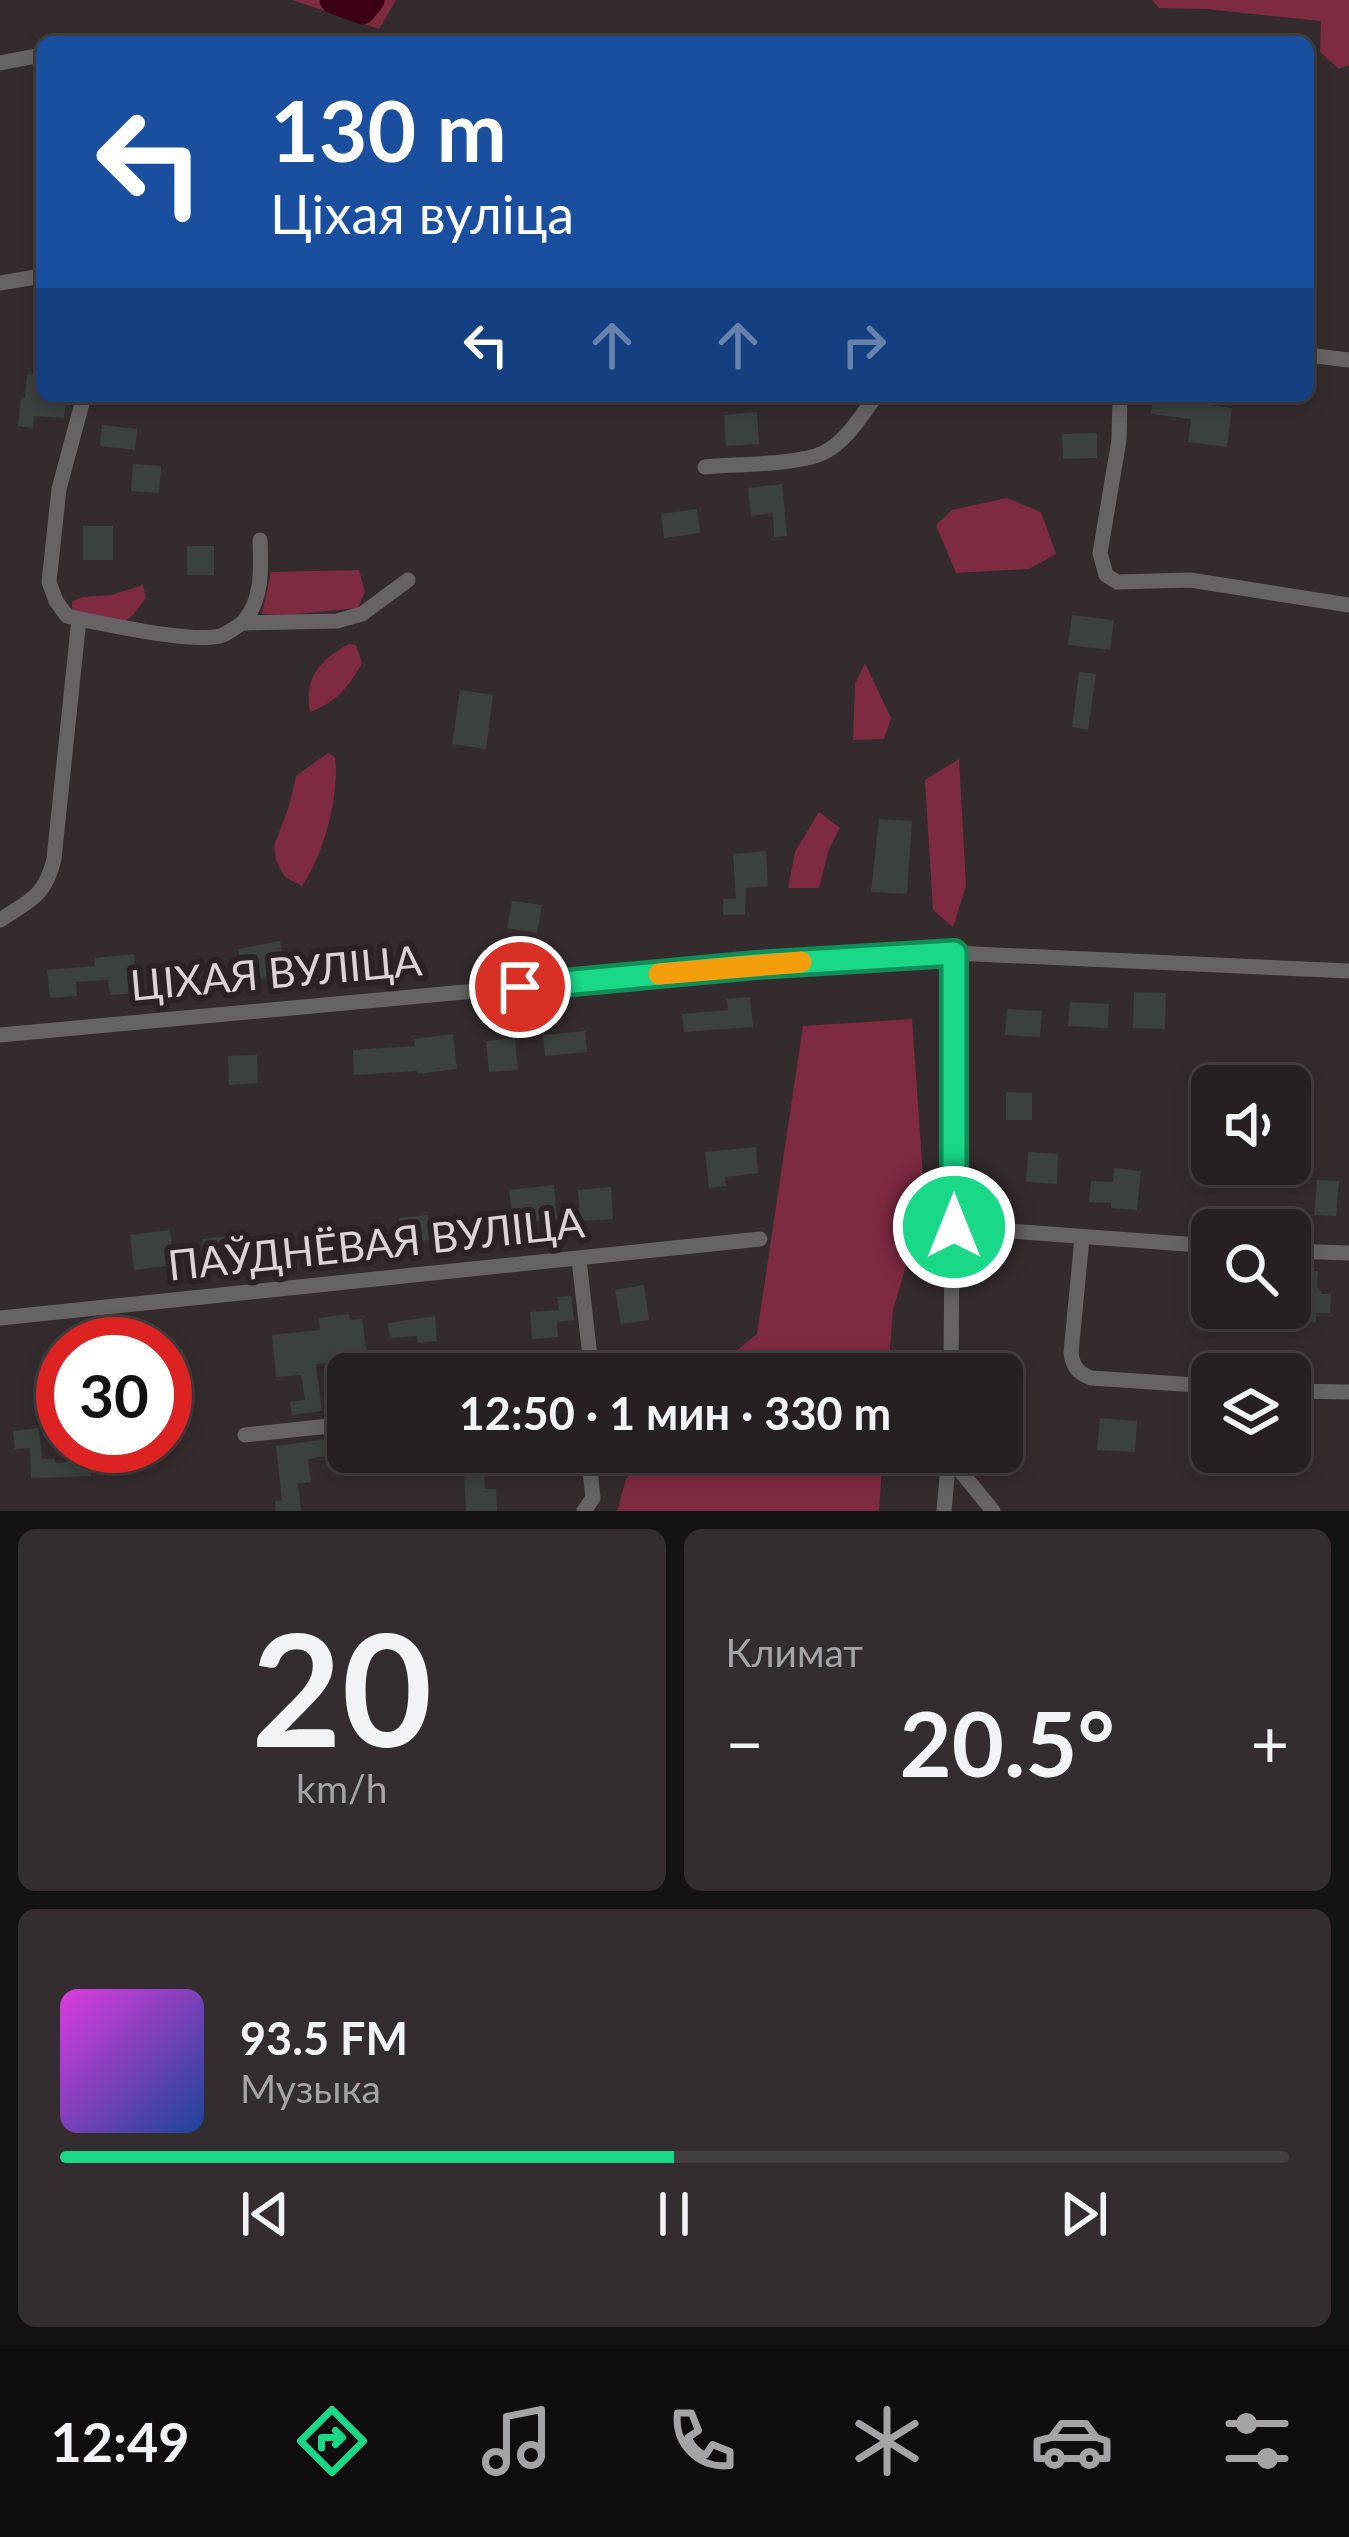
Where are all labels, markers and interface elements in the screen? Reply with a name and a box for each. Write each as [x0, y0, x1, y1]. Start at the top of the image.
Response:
text: 130 m [270, 79, 507, 180]
icon: left [72, 84, 228, 240]
text: Ціхая вуліца [270, 181, 574, 246]
icon: left [453, 312, 519, 378]
icon: ahead [579, 312, 645, 378]
icon: ahead [705, 312, 771, 378]
icon: right [831, 312, 897, 378]
street label: ЦІХАЯ ВУЛІЦА [128, 934, 425, 1010]
pin [469, 936, 571, 1038]
icon: arrive [487, 954, 553, 1020]
map controls [1191, 1065, 1311, 1473]
button: sound [1191, 1065, 1311, 1185]
position arrow [891, 1164, 1017, 1290]
street label: ПАЎДНЁВАЯ ВУЛІЦА [165, 1196, 587, 1290]
button: search [1191, 1209, 1311, 1329]
speed limit sign: 30 [36, 1317, 192, 1473]
button: layers [1191, 1353, 1311, 1473]
text: 12:50 · 1 мин · 330 m [459, 1386, 891, 1440]
text: 20 [251, 1593, 432, 1780]
text: Климат [726, 1629, 863, 1675]
text: 20.5° [900, 1688, 1115, 1796]
text: − [726, 1703, 764, 1782]
text: + [1251, 1703, 1289, 1782]
text: km/h [296, 1765, 387, 1811]
text: 93.5 FM [240, 2011, 408, 2065]
text: Музыка [240, 2065, 381, 2111]
icon: previous [232, 2181, 298, 2247]
icon: pause [641, 2181, 707, 2247]
icon: next [1051, 2181, 1117, 2247]
icon: directions [290, 2399, 374, 2483]
icon: music [475, 2399, 559, 2483]
icon: phone [660, 2399, 744, 2483]
icon: climate [845, 2399, 929, 2483]
icon: car [1030, 2399, 1114, 2483]
icon: filters [1215, 2399, 1299, 2483]
text: 12:49 [50, 2409, 190, 2474]

